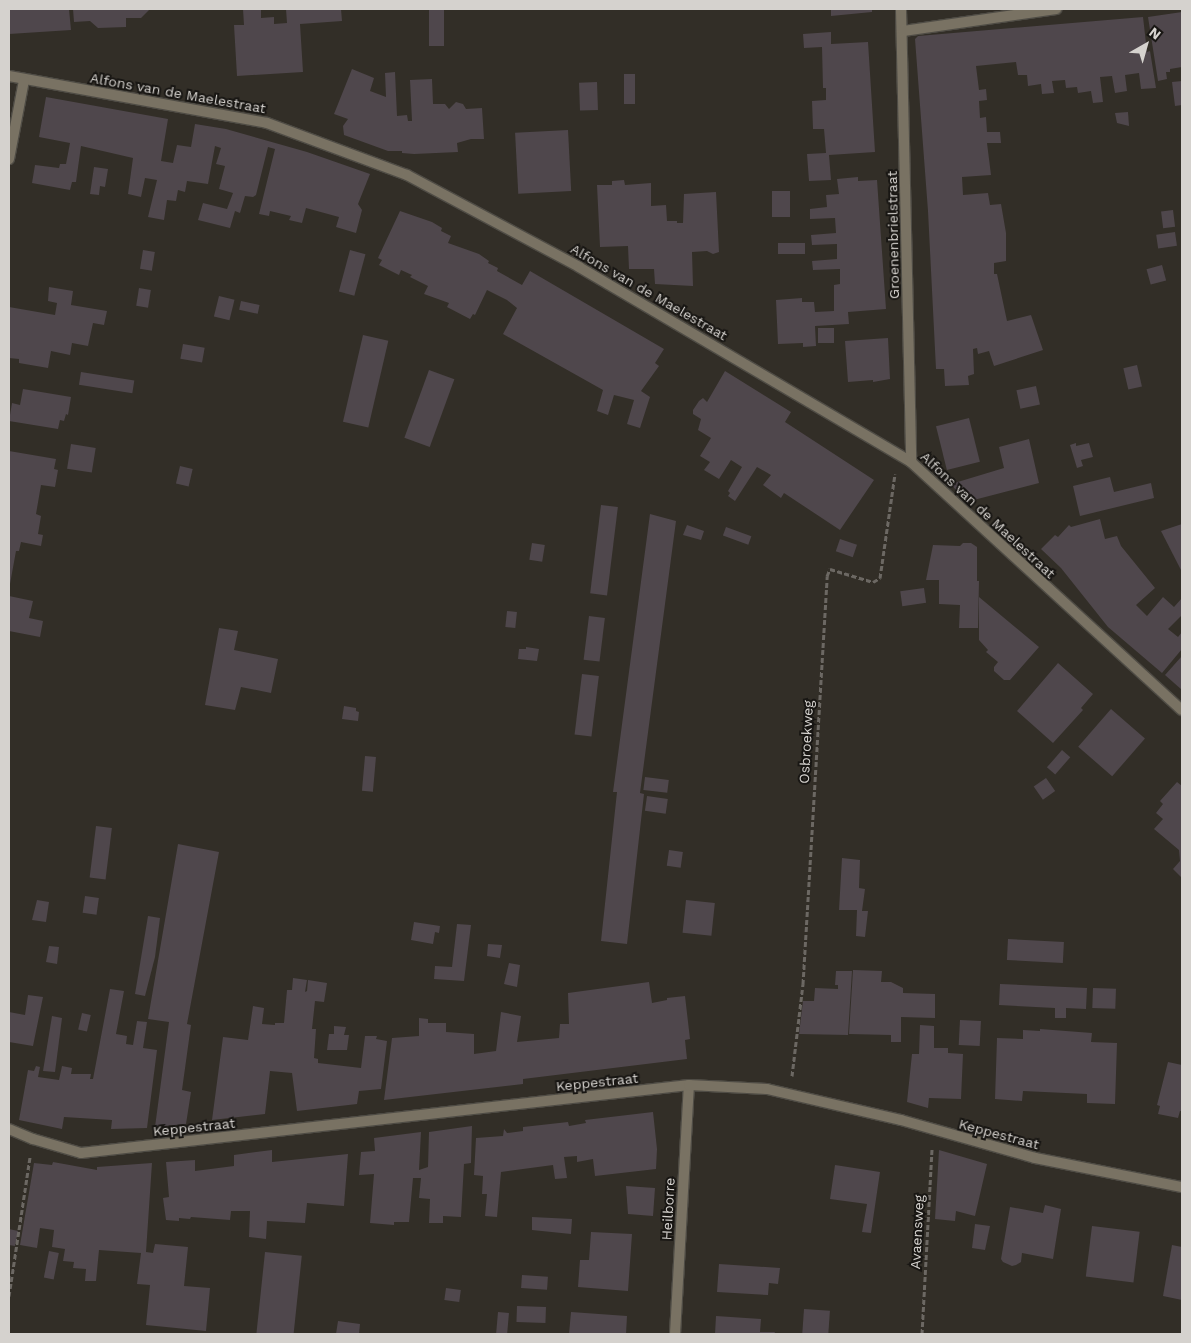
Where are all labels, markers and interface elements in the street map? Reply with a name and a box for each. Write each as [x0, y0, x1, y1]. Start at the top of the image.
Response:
north arrow [1121, 20, 1171, 70]
text: N [1146, 24, 1164, 43]
street label: Alfons van de Maelestraat [89, 69, 267, 117]
street label: Groenenbrielstraat [883, 171, 903, 299]
street label: Alfons van de Maelestraat [567, 240, 731, 344]
street label: Alfons van de Maelestraat [917, 448, 1059, 582]
street label: Osbroekweg [795, 700, 817, 784]
street label: Keppestraat [555, 1069, 639, 1095]
street label: Keppestraat [152, 1114, 236, 1140]
street label: Keppestraat [957, 1115, 1041, 1153]
street label: Heilborre [658, 1177, 678, 1241]
street label: Avaensweg [907, 1194, 927, 1270]

